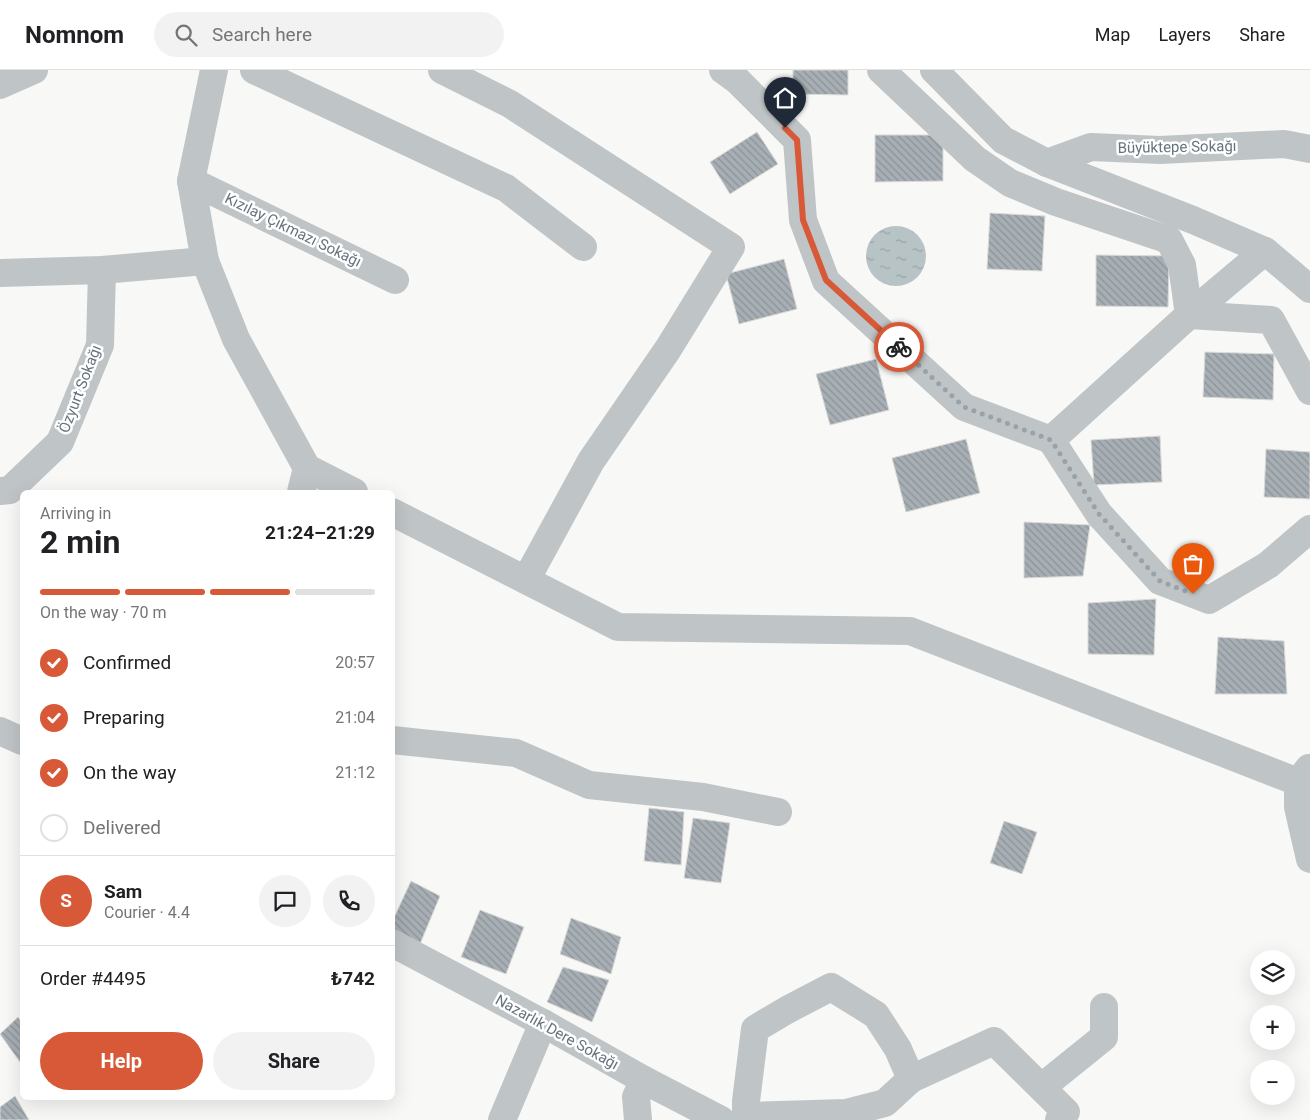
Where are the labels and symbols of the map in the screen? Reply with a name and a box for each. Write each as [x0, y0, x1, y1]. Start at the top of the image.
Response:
pin [764, 77, 806, 128]
street label: Büyüktepe Sokağı [1117, 137, 1237, 157]
street label: Kızılay Çıkmazı Sokağı [222, 189, 364, 271]
courier [874, 322, 924, 372]
street label: Özyurt Sokağı [55, 343, 105, 435]
pin [1172, 543, 1214, 594]
street label: Nazarlık Dere Sokağı [492, 991, 622, 1073]

